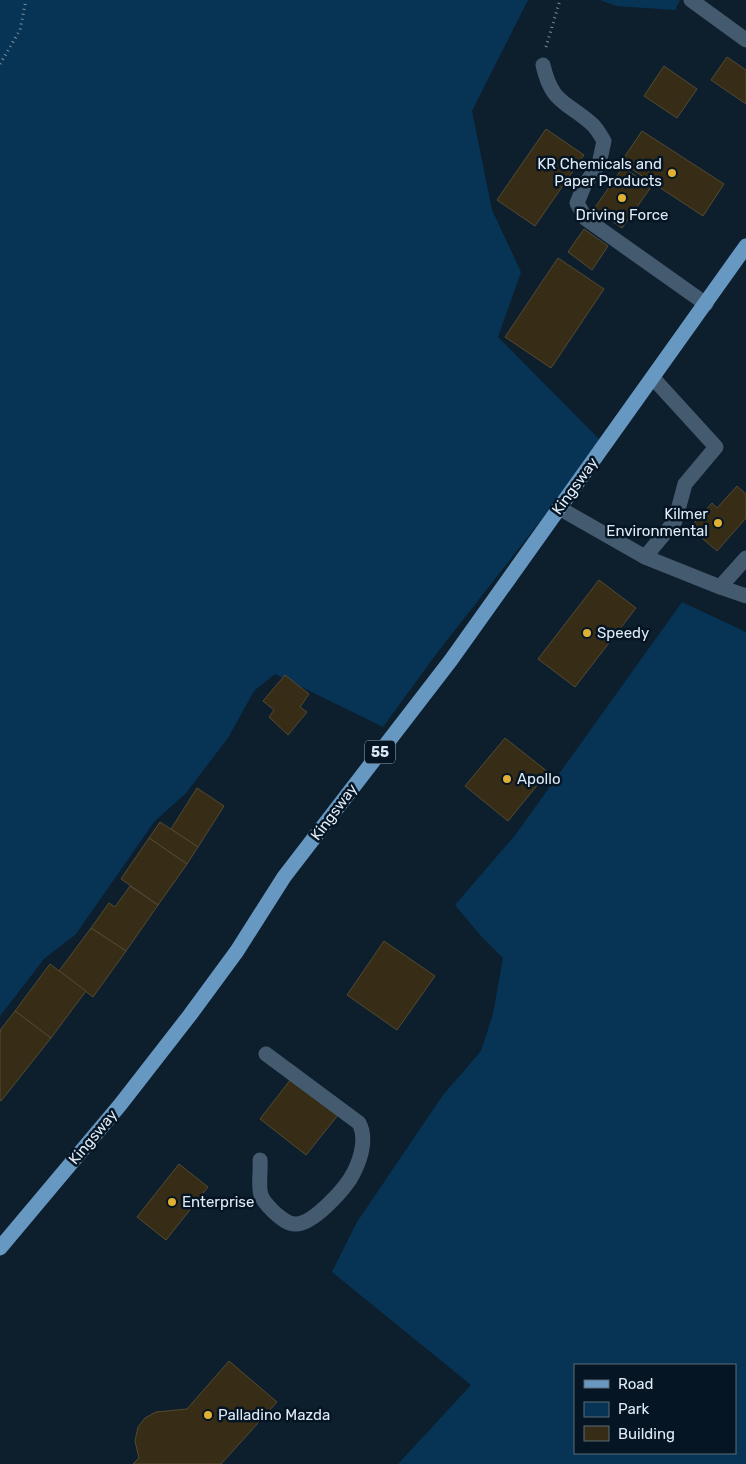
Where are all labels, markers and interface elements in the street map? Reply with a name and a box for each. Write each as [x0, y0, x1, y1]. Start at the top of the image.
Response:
place label: KR Chemicals and Paper Products [537, 155, 662, 190]
marker: KR Chemicals and Paper Products [666, 167, 678, 179]
marker: Driving Force [616, 192, 628, 204]
place label: Driving Force [576, 206, 668, 224]
street label: Kingsway [548, 454, 602, 518]
place label: Kilmer Environmental [606, 505, 708, 540]
marker: Kilmer Environmental [712, 517, 724, 529]
place label: Speedy [597, 624, 649, 642]
marker: Speedy [581, 627, 593, 639]
road number: 55 [365, 740, 395, 764]
place label: Apollo [517, 770, 561, 788]
marker: Apollo [501, 773, 513, 785]
street label: Kingsway [307, 780, 361, 844]
street label: Kingsway [65, 1106, 121, 1168]
place label: Enterprise [182, 1193, 254, 1211]
marker: Enterprise [166, 1196, 178, 1208]
legend [574, 1364, 736, 1454]
text: Road [618, 1375, 654, 1393]
text: Park [618, 1400, 649, 1418]
place label: Palladino Mazda [218, 1406, 330, 1424]
marker: Palladino Mazda [202, 1409, 214, 1421]
text: Building [618, 1425, 675, 1443]

